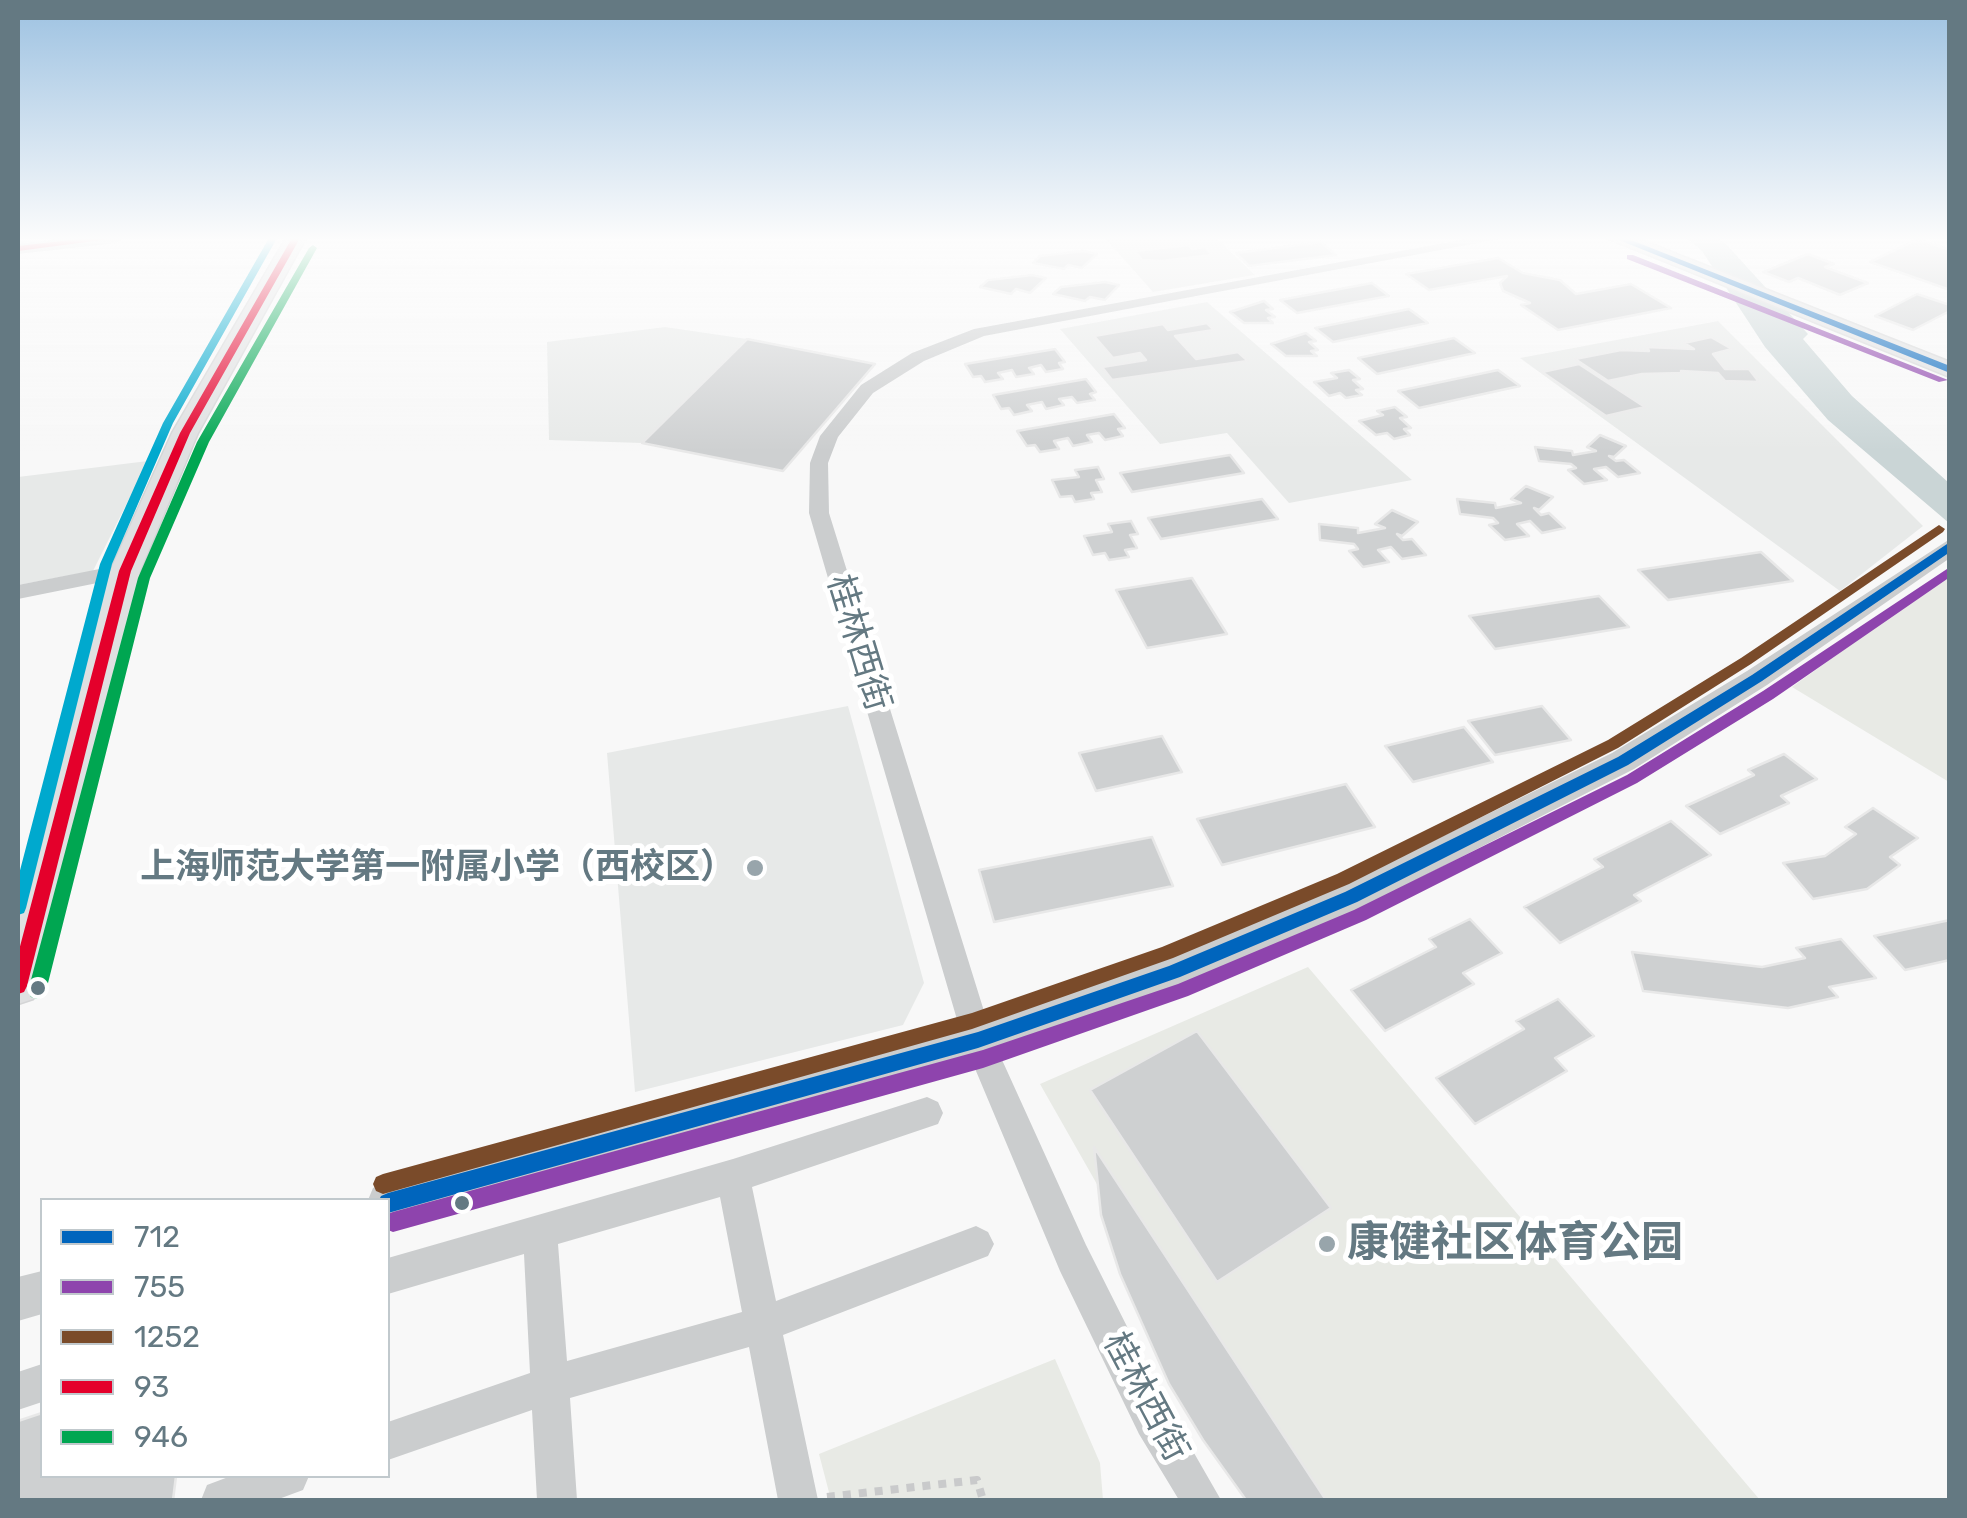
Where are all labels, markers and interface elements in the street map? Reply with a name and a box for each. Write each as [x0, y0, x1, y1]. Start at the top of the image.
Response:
street label: 桂林西街 [817, 570, 899, 716]
place label: 上海师范大学第一附属小学（西校区） [140, 847, 735, 889]
marker: 上海师范大学第一附属小学（西校区） [744, 857, 766, 879]
unlabelled marker [28, 978, 48, 998]
unlabelled marker [452, 1193, 472, 1213]
legend [40, 1198, 390, 1478]
text: 712 [134, 1219, 180, 1255]
place label: 康健社区体育公园 [1347, 1219, 1683, 1269]
marker: 康健社区体育公园 [1316, 1233, 1338, 1255]
text: 755 [134, 1269, 185, 1305]
text: 1252 [134, 1319, 200, 1355]
street label: 桂林西街 [1094, 1325, 1196, 1469]
text: 93 [134, 1369, 169, 1405]
text: 946 [134, 1419, 188, 1455]

